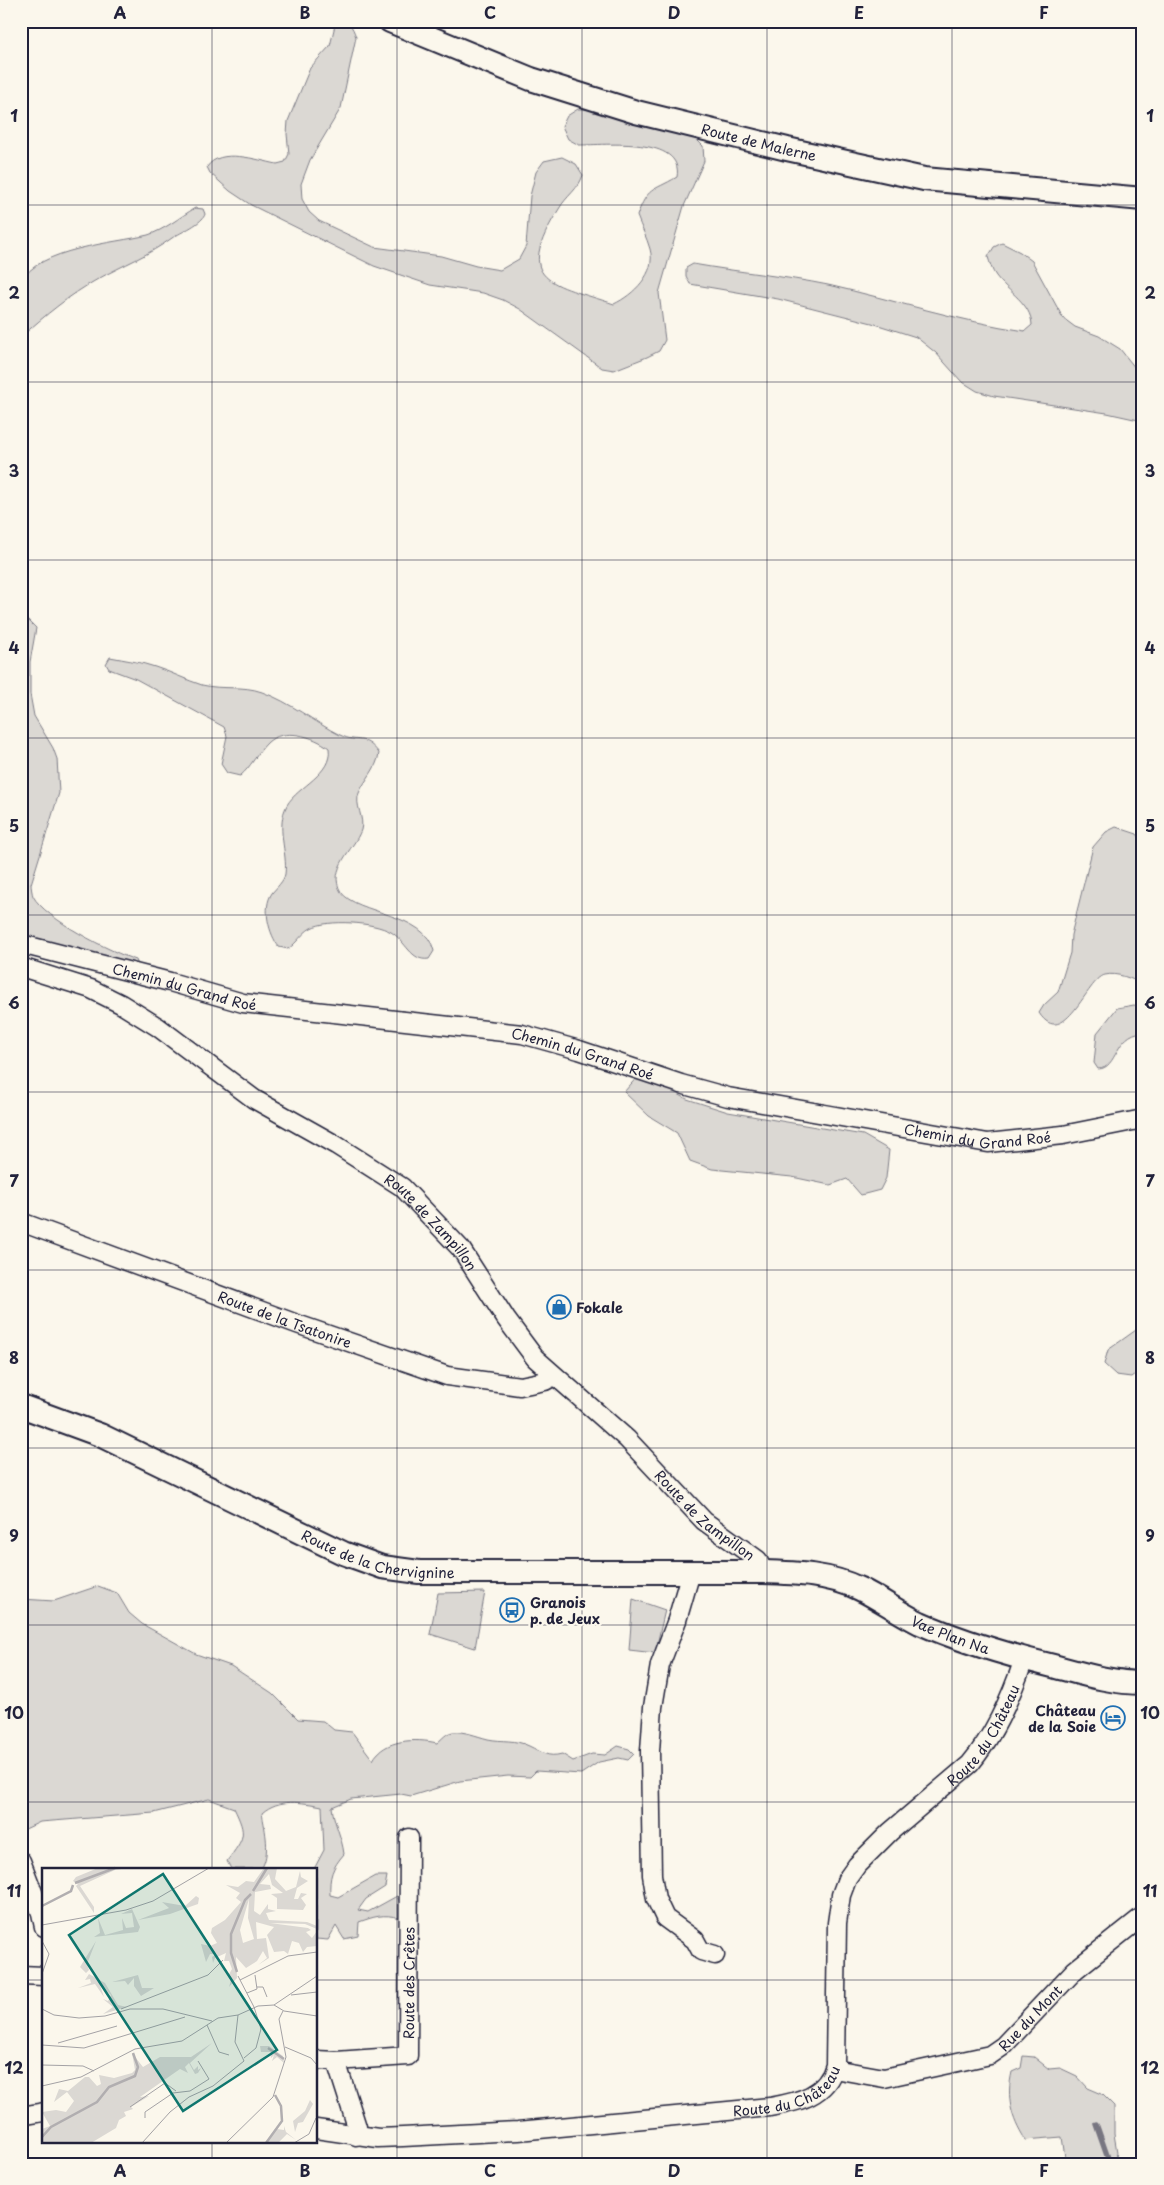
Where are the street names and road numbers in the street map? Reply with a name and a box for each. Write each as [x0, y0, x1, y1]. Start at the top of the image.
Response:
street label: Route de Malerne [699, 118, 819, 166]
street label: Chemin du Grand Roé [110, 957, 257, 1015]
street label: Chemin du Grand Roé [510, 1022, 657, 1085]
street label: Chemin du Grand Roé [903, 1118, 1052, 1154]
street label: Route de Zampillon [380, 1168, 483, 1275]
street label: Route de la Tsatonire [215, 1285, 354, 1353]
street label: Route de Zampillon [650, 1465, 760, 1565]
street label: Route de la Chervignine [298, 1524, 455, 1583]
street label: Vae Plan Na [908, 1610, 993, 1659]
street label: Route du Château [942, 1681, 1024, 1790]
street label: Route des Crêtes [398, 1927, 419, 2039]
street label: Rue du Mont [993, 1980, 1067, 2056]
street label: Route du Château [732, 2063, 845, 2121]

